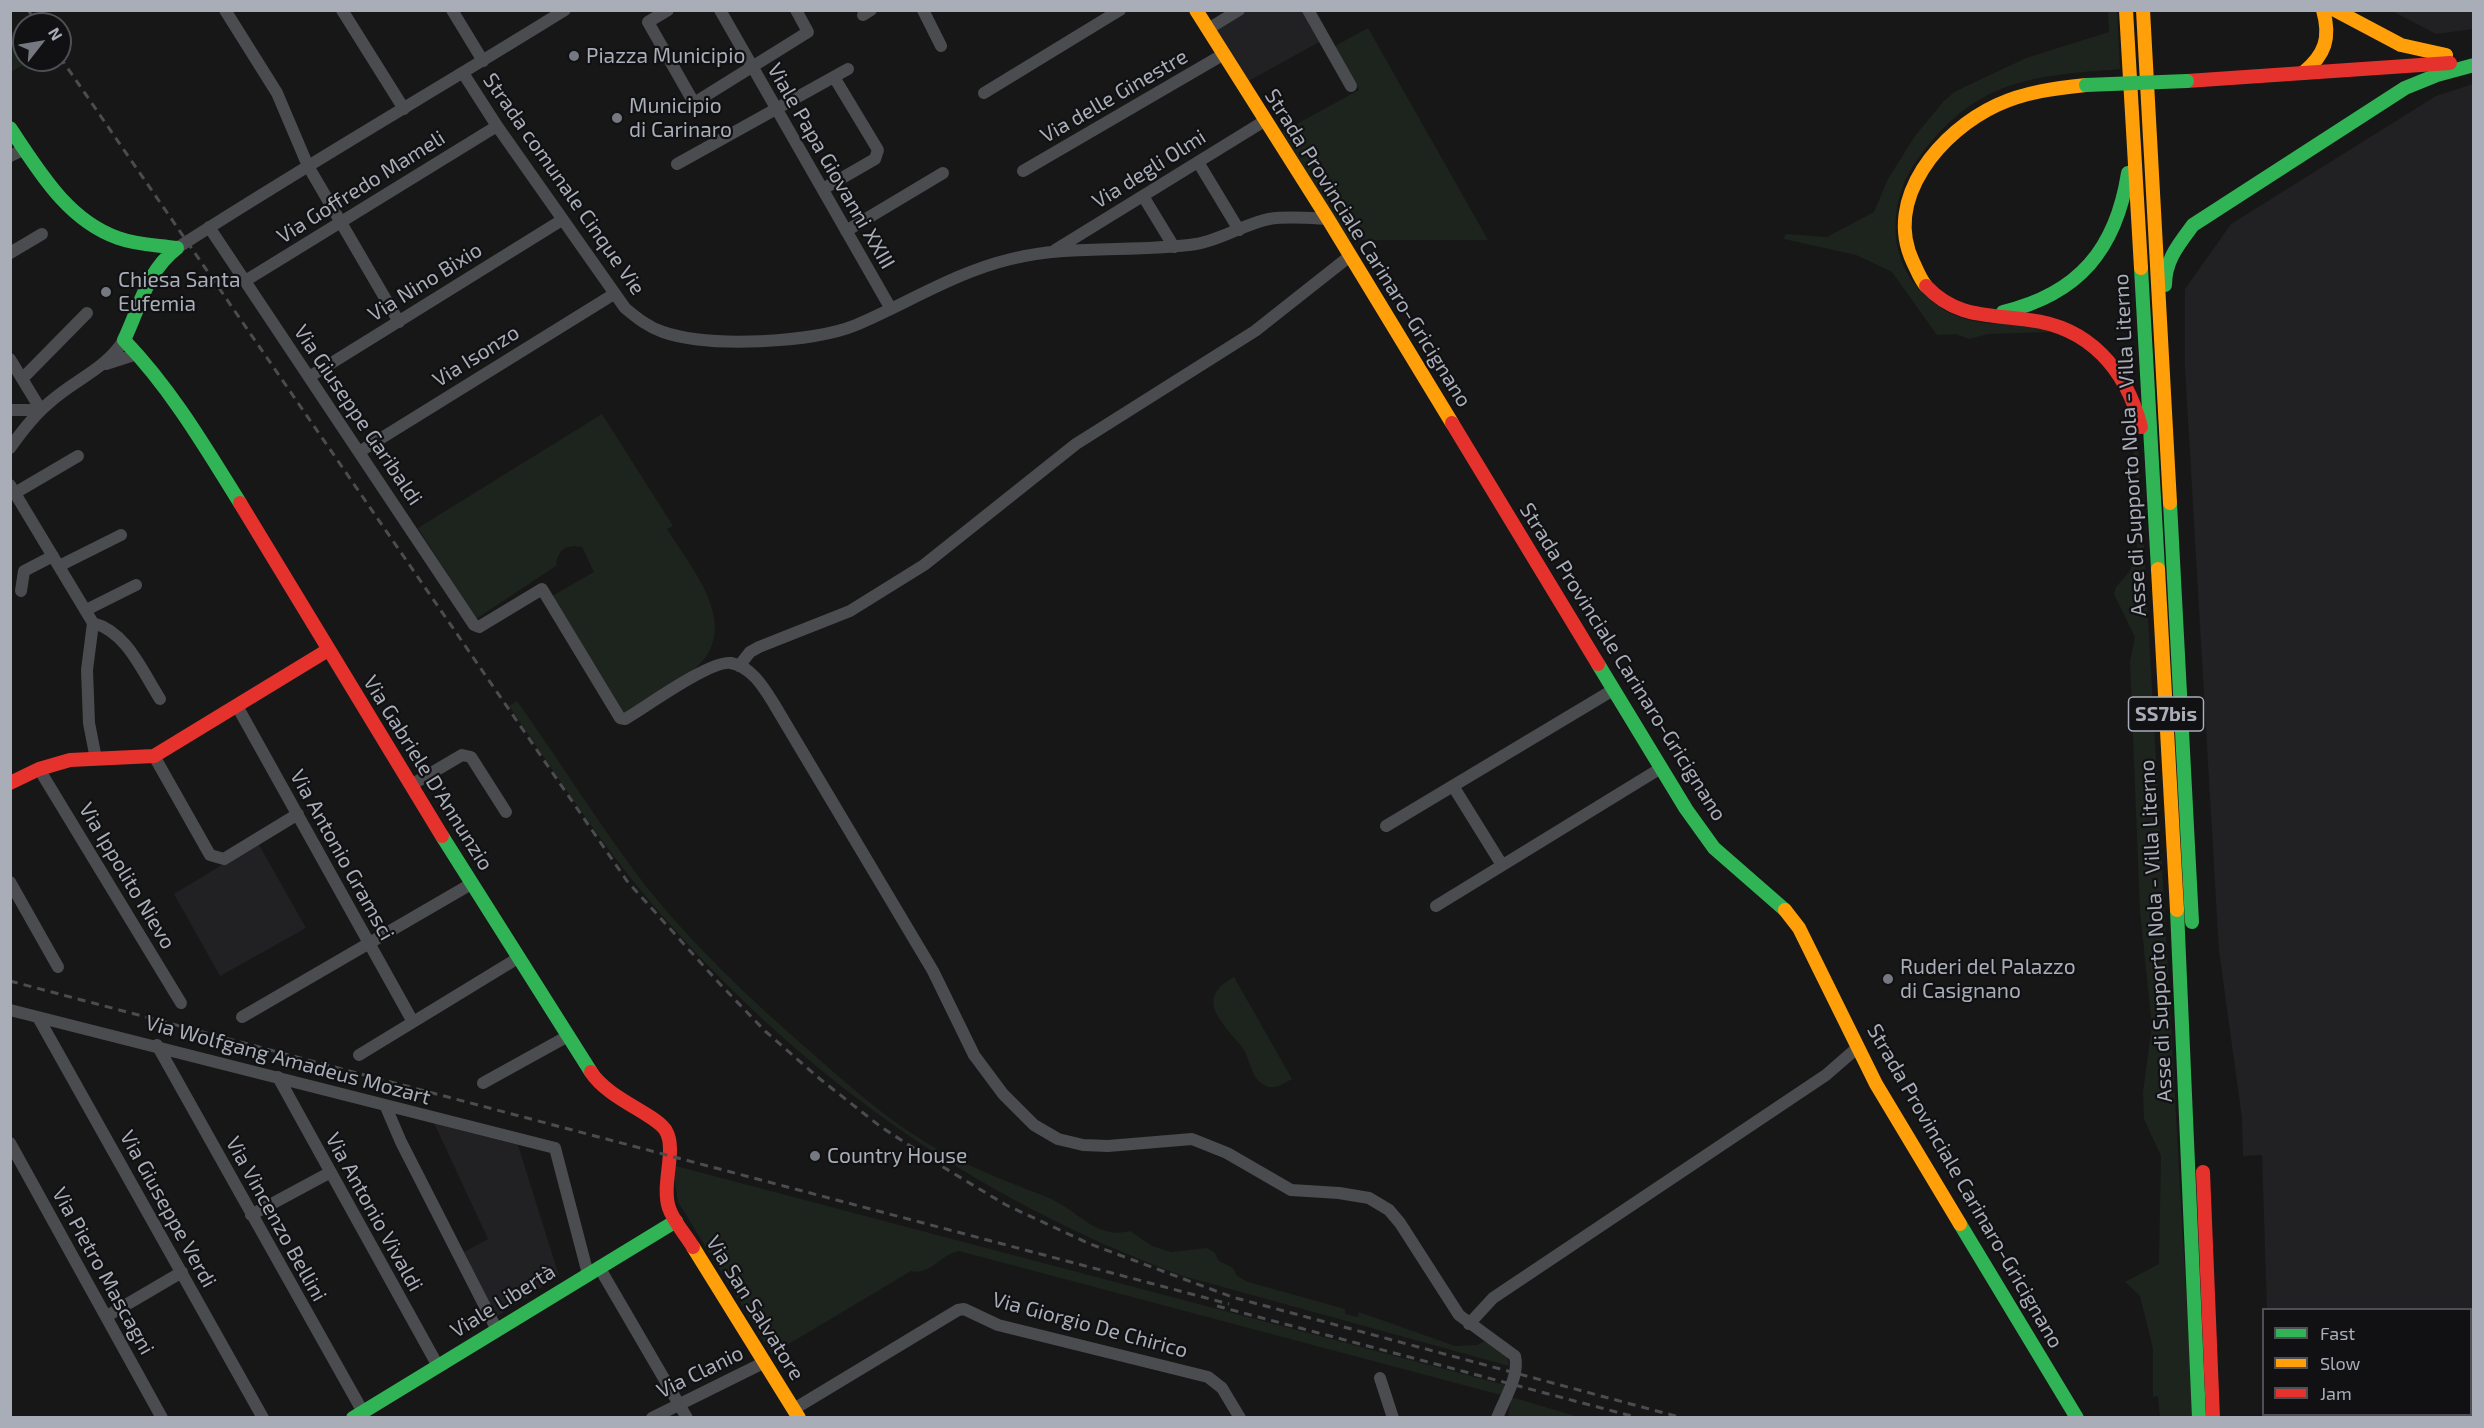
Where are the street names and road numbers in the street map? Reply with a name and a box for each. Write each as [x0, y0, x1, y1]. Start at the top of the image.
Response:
street label: Via delle Ginestre [1036, 44, 1192, 148]
street label: Viale Papa Giovanni XXIII [762, 59, 900, 273]
street label: Strada comunale Cinque Vie [478, 68, 650, 300]
street label: Strada Provinciale Carinaro-Gricignano [1259, 84, 1477, 412]
street label: Via degli Olmi [1088, 124, 1210, 214]
street label: Via Goffredo Mameli [272, 125, 450, 249]
street label: Via Nino Bixio [363, 237, 487, 327]
street label: Asse di Supporto Nola - Villa Literno [2108, 273, 2152, 617]
street label: Via Giuseppe Garibaldi [288, 320, 428, 510]
street label: Via Isonzo [428, 320, 524, 392]
street label: Strada Provinciale Carinaro-Gricignano [1514, 498, 1732, 826]
street label: Via Gabriele D'Annunzio [358, 671, 498, 875]
road number: SS7bis [2128, 697, 2204, 731]
street label: Asse di Supporto Nola - Villa Literno [2134, 759, 2178, 1103]
street label: Via Antonio Gramsci [285, 765, 399, 945]
street label: Via Ippolito Nievo [73, 798, 181, 954]
street label: Via Wolfgang Amadeus Mozart [143, 1010, 433, 1110]
street label: Strada Provinciale Carinaro-Gricignano [1862, 1019, 2068, 1353]
street label: Via Giuseppe Verdi [114, 1126, 222, 1292]
street label: Via Antonio Vivaldi [320, 1128, 428, 1296]
street label: Via Vincenzo Bellini [220, 1132, 332, 1306]
street label: Via Pietro Mascagni [47, 1183, 159, 1359]
street label: Via San Salvatore [700, 1231, 810, 1385]
street label: Viale Libertà [446, 1259, 560, 1343]
street label: Via Giorgio De Chirico [989, 1287, 1191, 1363]
street label: Via Clanio [653, 1340, 747, 1404]

